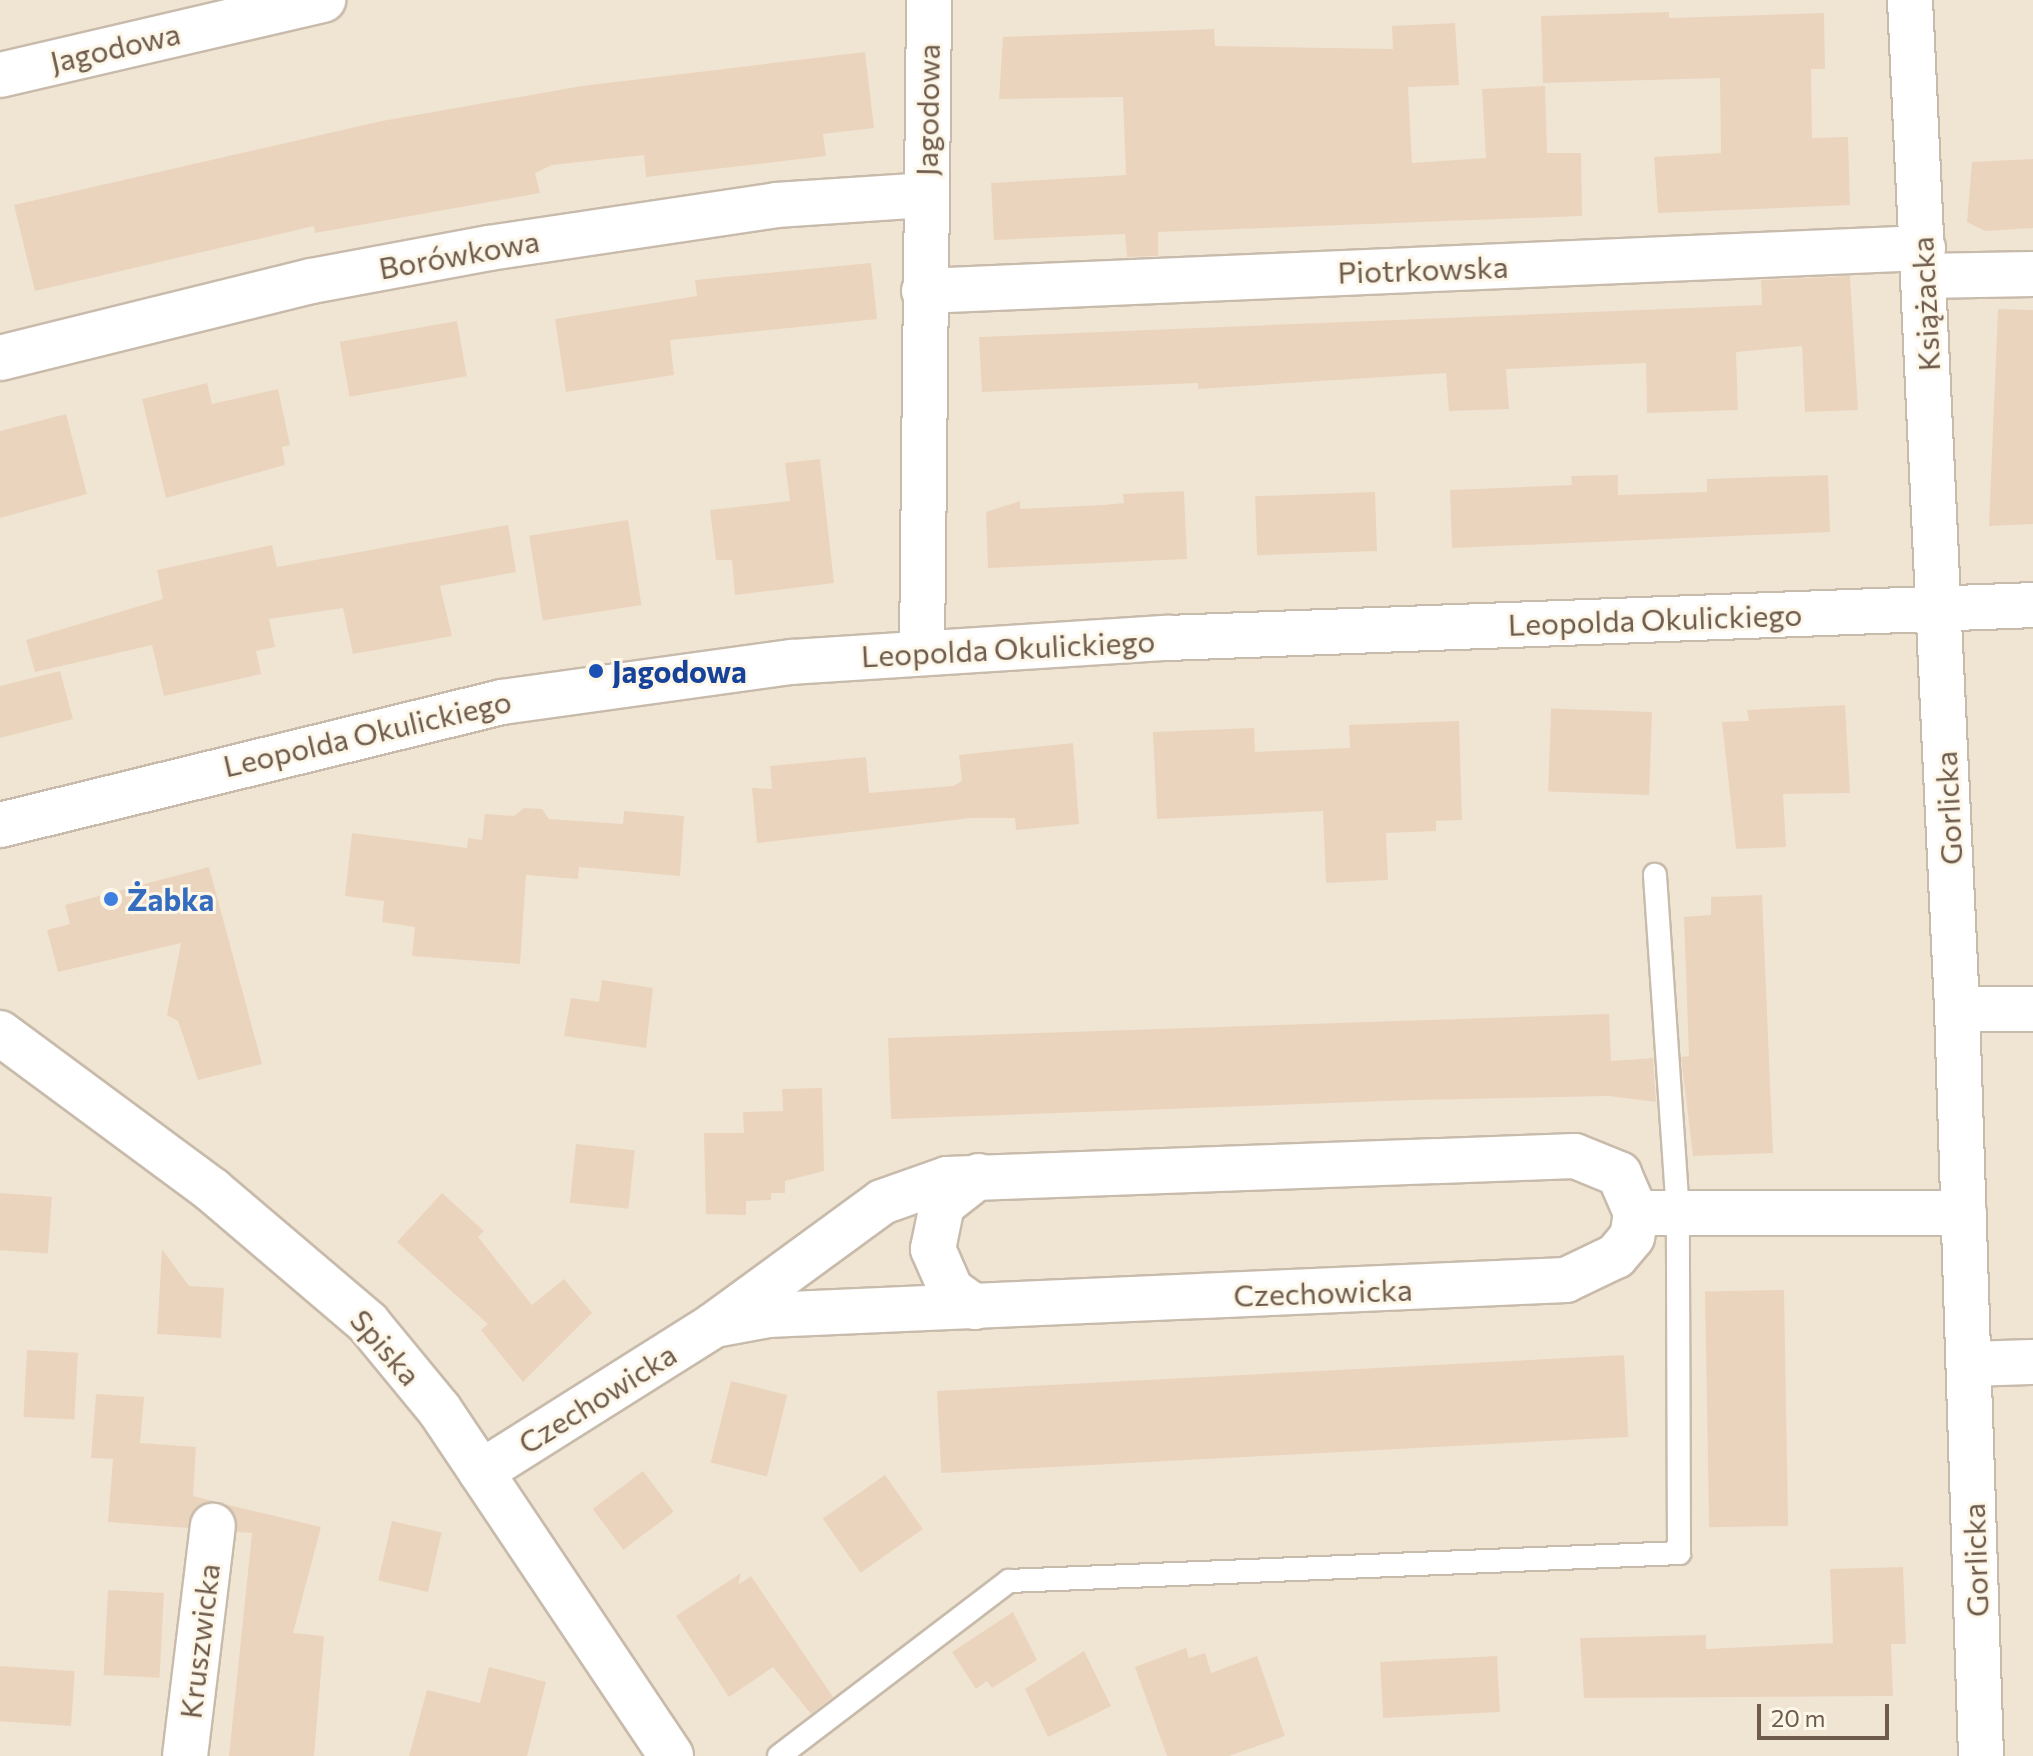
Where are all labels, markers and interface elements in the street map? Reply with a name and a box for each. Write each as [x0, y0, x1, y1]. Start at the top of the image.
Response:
street label: Jagodowa [46, 15, 184, 79]
street label: Jagodowa [908, 43, 946, 177]
street label: Borówkowa [376, 222, 542, 286]
street label: Książacka [1904, 236, 1946, 372]
street label: Piotrkowska [1337, 248, 1509, 290]
street label: Leopolda Okulickiego [1507, 596, 1803, 642]
street label: Leopolda Okulickiego [860, 622, 1156, 674]
place label: Jagodowa [612, 653, 747, 689]
marker: Jagodowa [587, 662, 605, 680]
street label: Leopolda Okulickiego [220, 682, 514, 784]
street label: Gorlicka [1927, 750, 1969, 866]
place label: Żabka [127, 881, 214, 917]
marker: Żabka [102, 890, 120, 908]
street label: Czechowicka [1233, 1271, 1413, 1313]
street label: Spiska [343, 1302, 429, 1392]
street label: Czechowicka [511, 1335, 683, 1461]
street label: Gorlicka [1955, 1502, 1995, 1618]
street label: Kruszwicka [172, 1561, 226, 1721]
scale bar [1761, 1688, 1893, 1738]
text: 20 m [1771, 1703, 1825, 1732]

